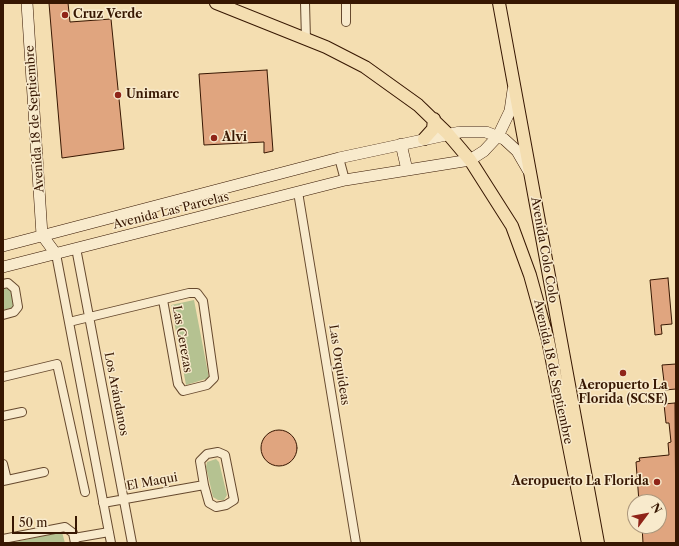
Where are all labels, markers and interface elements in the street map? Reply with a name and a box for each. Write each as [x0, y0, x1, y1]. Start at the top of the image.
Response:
place label: Cruz Verde [73, 8, 142, 22]
marker: Cruz Verde [60, 10, 70, 20]
street label: Avenida 18 de Septiembre [23, 45, 47, 193]
place label: Unimarc [126, 88, 179, 102]
marker: Unimarc [113, 90, 123, 100]
place label: Alvi [222, 131, 247, 145]
marker: Alvi [209, 133, 219, 143]
street label: Avenida Las Parcelas [112, 190, 230, 232]
street label: Avenida Colo Colo [528, 196, 560, 304]
street label: Avenida 18 de Septiembre [531, 298, 575, 446]
street label: Las Cerezas [169, 304, 195, 374]
street label: Las Orquídeas [326, 324, 352, 406]
street label: Los Arándanos [101, 351, 131, 437]
marker: Aeropuerto La Florida (SCSE) [618, 368, 628, 378]
place label: Aeropuerto La Florida (SCSE) [578, 379, 668, 407]
street label: El Maqui [125, 470, 179, 494]
place label: Aeropuerto La Florida [512, 475, 649, 489]
marker: Aeropuerto La Florida [652, 477, 662, 487]
north arrow [627, 494, 667, 534]
text: N [648, 500, 665, 516]
scale bar [14, 508, 79, 534]
text: 50 m [19, 515, 48, 530]

